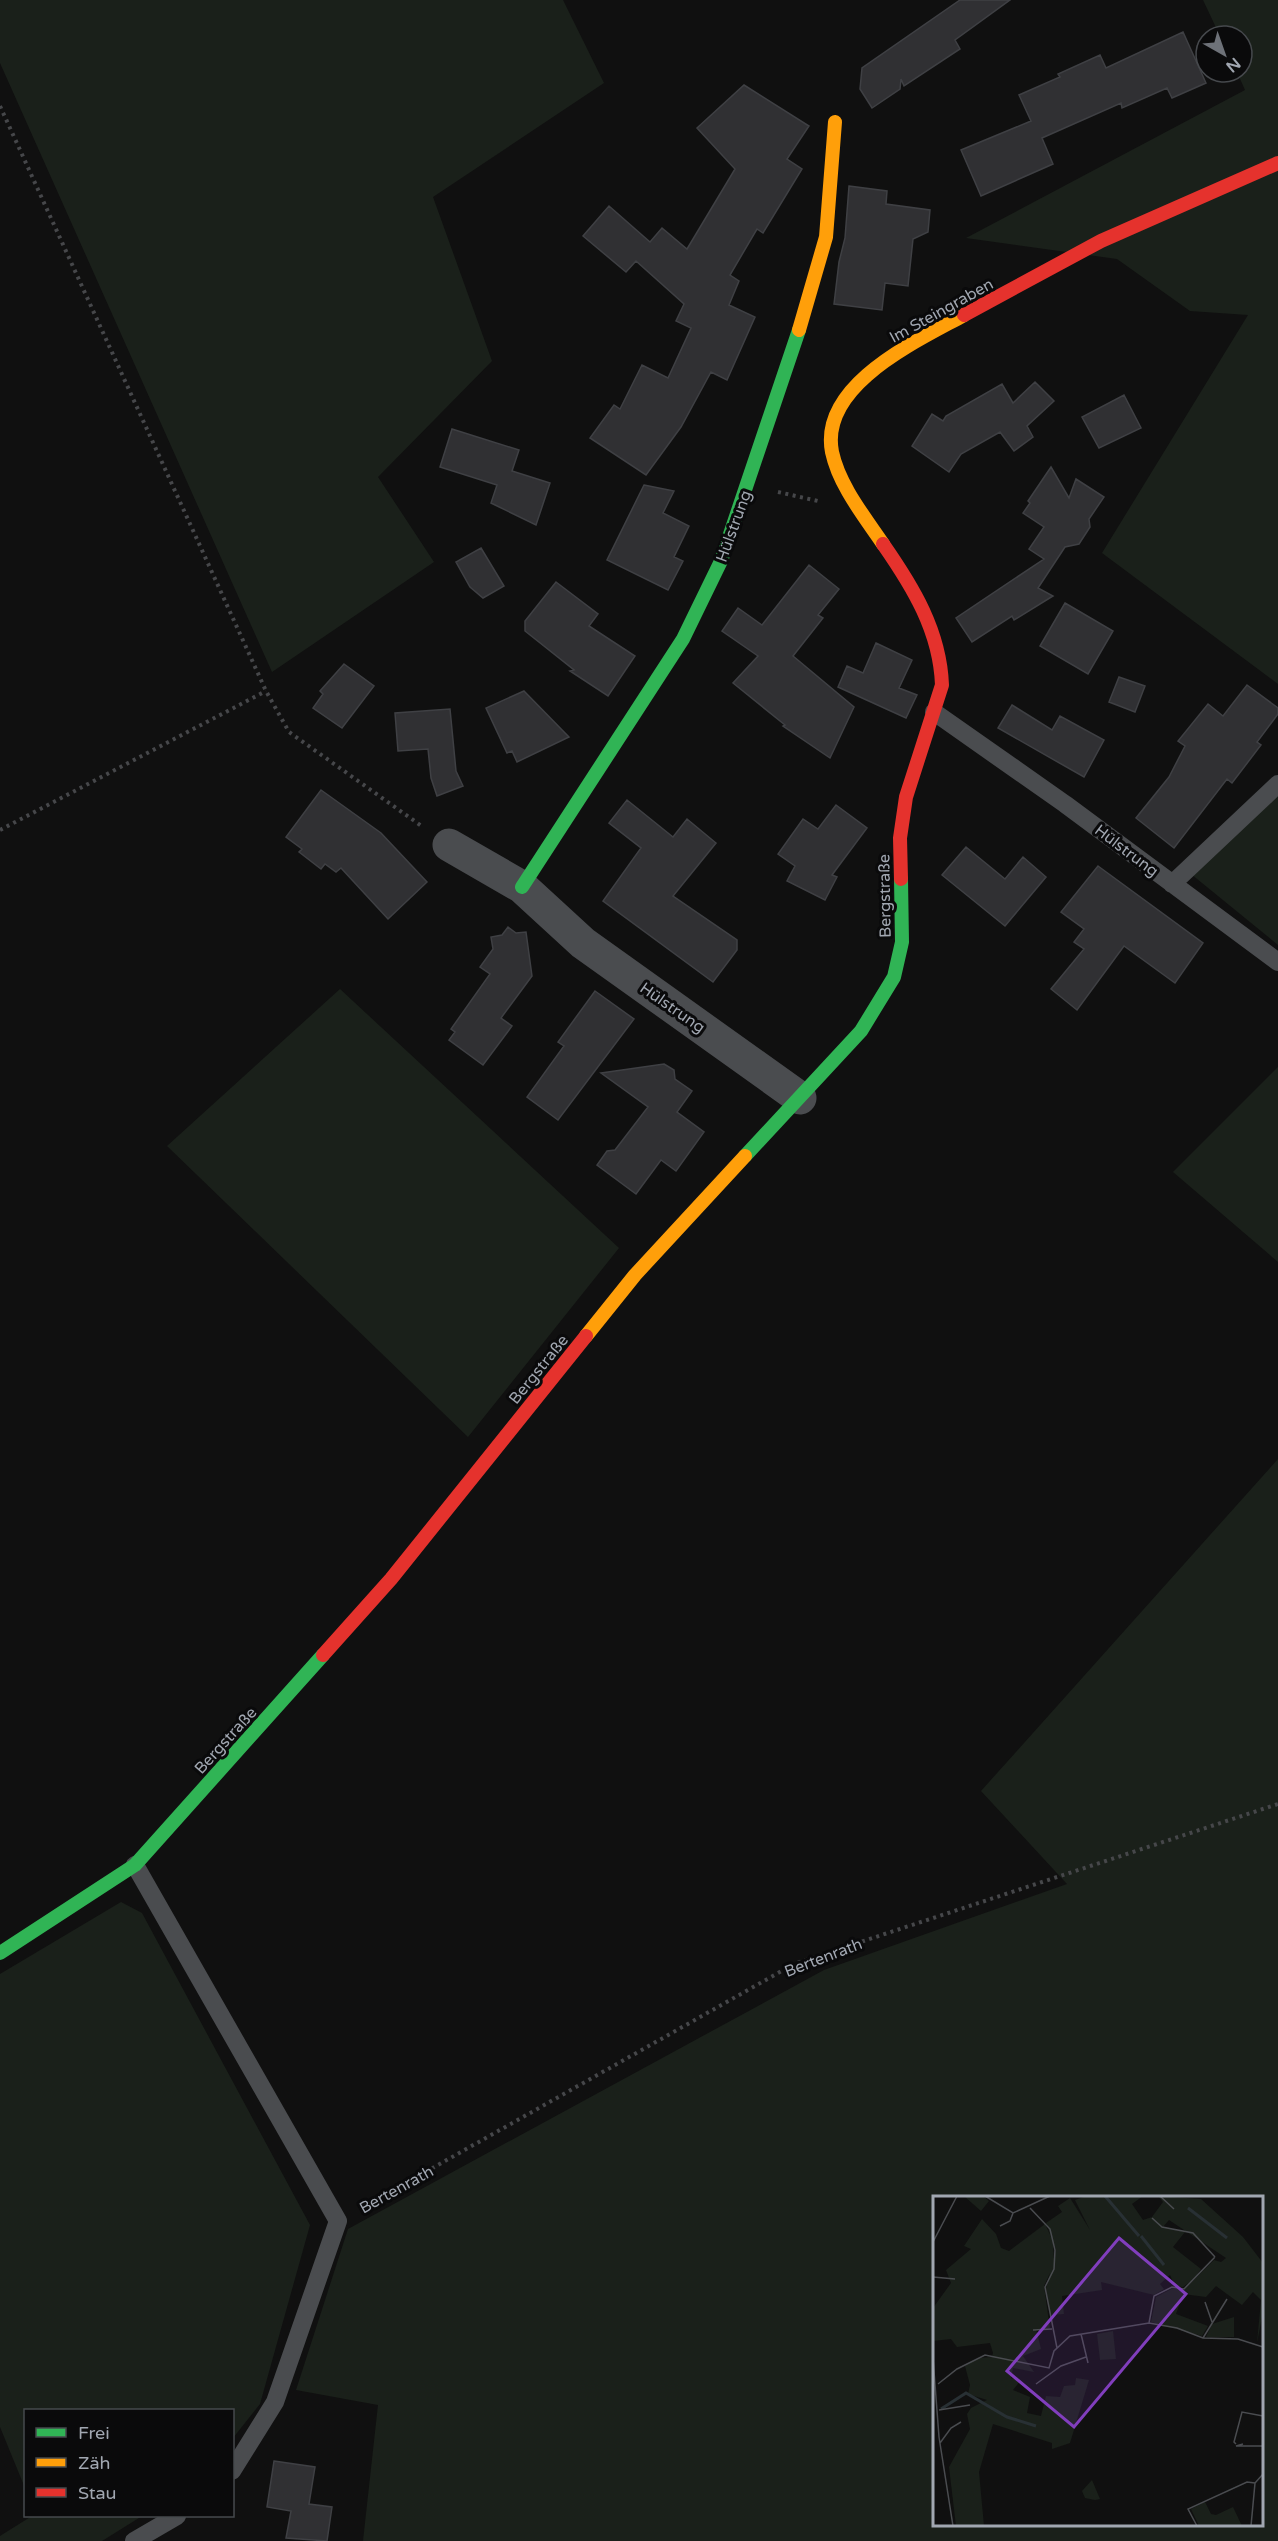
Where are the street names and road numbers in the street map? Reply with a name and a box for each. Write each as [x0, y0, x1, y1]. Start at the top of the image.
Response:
street label: Im Steingraben [886, 274, 997, 348]
street label: Hülstrung [712, 488, 756, 565]
street label: Hülstrung [1090, 820, 1162, 881]
street label: Bergstraße [874, 854, 896, 938]
street label: Hülstrung [636, 978, 709, 1038]
street label: Bergstraße [505, 1331, 573, 1408]
street label: Bergstraße [190, 1703, 261, 1778]
street label: Bertenrath [782, 1934, 865, 1982]
street label: Bertenrath [356, 2161, 437, 2218]

